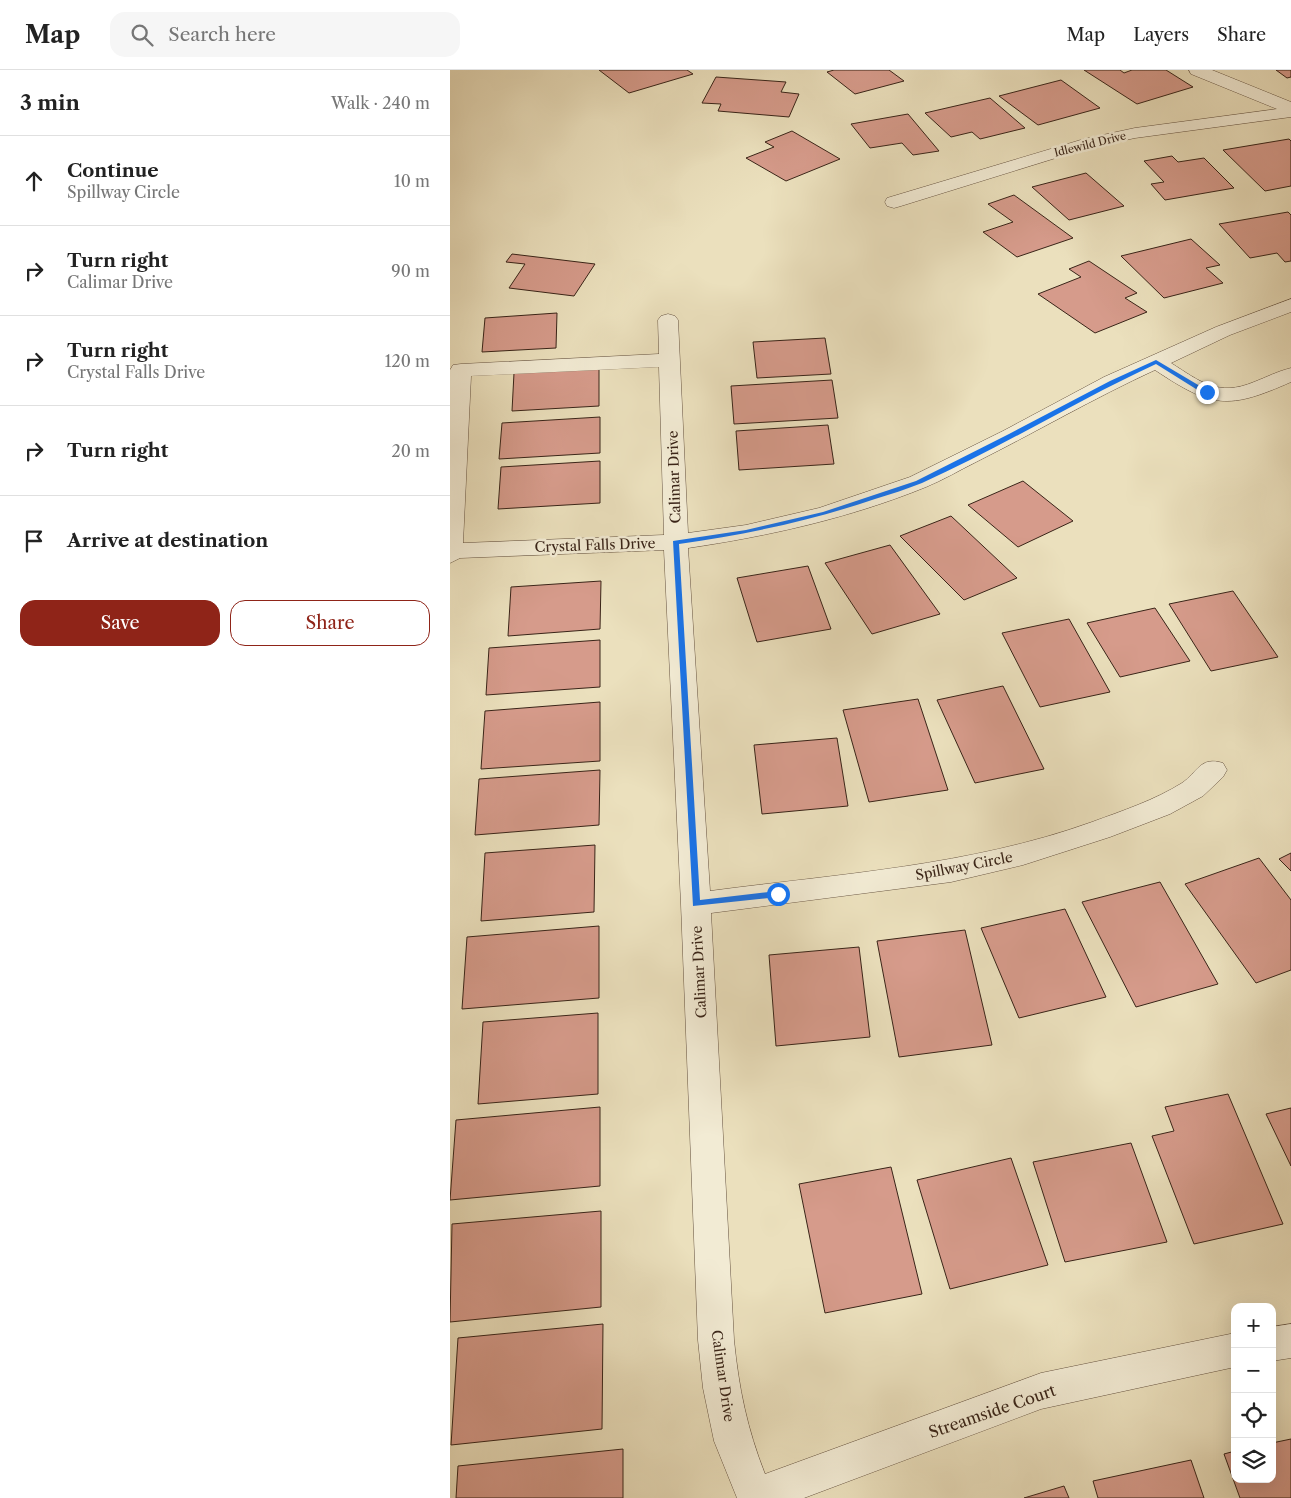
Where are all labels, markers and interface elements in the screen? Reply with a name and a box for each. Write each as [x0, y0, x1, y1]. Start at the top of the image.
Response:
search box [110, 12, 460, 57]
text: Map [25, 20, 80, 49]
icon: search [128, 21, 156, 49]
text: Search here [168, 23, 276, 46]
text: Map [1067, 24, 1105, 46]
text: Layers [1133, 24, 1189, 46]
text: Share [1217, 24, 1266, 46]
text: 3 min [20, 90, 80, 115]
text: Walk · 240 m [331, 93, 430, 113]
street label: Idlewild Drive [1053, 128, 1127, 160]
text: Continue [67, 159, 159, 182]
icon: ahead [20, 167, 48, 195]
text: 10 m [394, 171, 430, 191]
text: Spillway Circle [67, 182, 180, 202]
text: Turn right [67, 249, 168, 272]
icon: right [20, 257, 48, 285]
text: 90 m [391, 261, 430, 281]
text: Calimar Drive [67, 272, 173, 292]
text: Turn right [67, 339, 168, 362]
icon: right [20, 347, 48, 375]
text: 120 m [385, 351, 430, 371]
text: Crystal Falls Drive [67, 362, 205, 382]
route end [1196, 381, 1219, 404]
street label: Calimar Drive [663, 430, 685, 524]
icon: right [20, 437, 48, 465]
text: Turn right [67, 439, 168, 462]
text: 20 m [391, 441, 430, 461]
icon: arrive [20, 527, 48, 555]
text: Arrive at destination [67, 529, 268, 552]
street label: Crystal Falls Drive [534, 534, 656, 556]
button: Save [20, 600, 220, 646]
button: Share [230, 600, 430, 646]
street label: Spillway Circle [914, 848, 1014, 884]
route start [767, 883, 790, 906]
street label: Calimar Drive [688, 925, 710, 1019]
map controls [1231, 1303, 1276, 1483]
button: + [1231, 1303, 1276, 1348]
street label: Calimar Drive [708, 1329, 738, 1423]
button: − [1231, 1348, 1276, 1393]
street label: Streamside Court [926, 1380, 1059, 1442]
button: locate [1231, 1393, 1276, 1438]
button: layers [1231, 1438, 1276, 1483]

